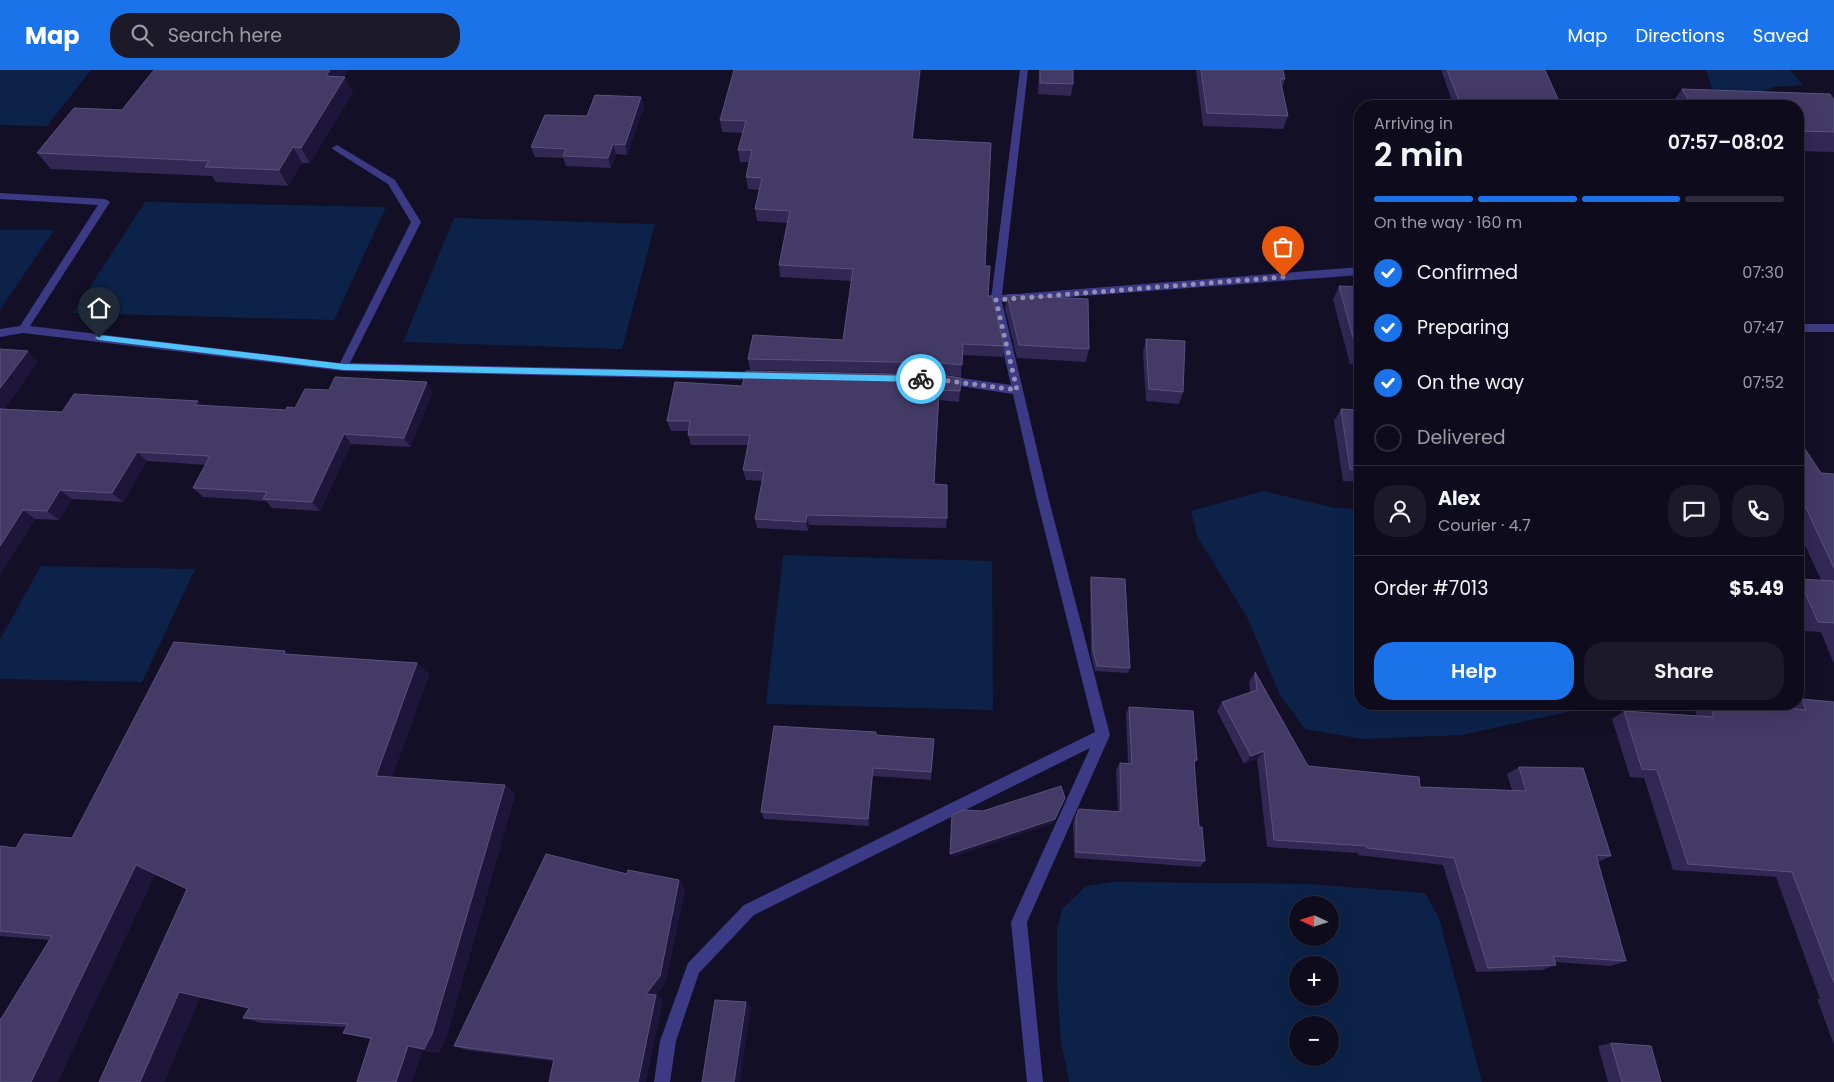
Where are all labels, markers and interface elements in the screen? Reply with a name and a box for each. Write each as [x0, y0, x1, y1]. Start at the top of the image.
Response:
search box [110, 13, 460, 58]
text: Map [25, 19, 80, 52]
icon: search [128, 21, 156, 49]
text: Search here [168, 22, 282, 49]
text: Map [1568, 23, 1607, 48]
text: Directions [1635, 23, 1725, 48]
text: Saved [1753, 23, 1809, 48]
text: Arriving in [1374, 112, 1453, 135]
text: 07:57–08:02 [1668, 129, 1784, 156]
text: 2 min [1374, 132, 1464, 177]
text: On the way · 160 m [1374, 211, 1522, 234]
pin [1262, 226, 1304, 277]
icon: bag [1269, 233, 1297, 261]
icon: check [1374, 259, 1402, 287]
text: Confirmed [1417, 259, 1518, 286]
text: 07:30 [1742, 261, 1784, 284]
pin [78, 287, 120, 338]
icon: home [85, 294, 113, 322]
icon: check [1374, 314, 1402, 342]
text: Preparing [1417, 314, 1509, 341]
text: 07:47 [1743, 316, 1784, 339]
courier [896, 354, 946, 404]
icon: bike [907, 365, 935, 393]
icon: check [1374, 369, 1402, 397]
text: On the way [1417, 369, 1524, 396]
text: 07:52 [1743, 371, 1784, 394]
text: Delivered [1417, 424, 1506, 451]
button: person [1374, 485, 1426, 537]
text: Alex [1438, 485, 1480, 512]
button: chat [1668, 485, 1720, 537]
button: phone [1732, 485, 1784, 537]
text: Courier · 4.7 [1438, 514, 1531, 537]
text: Order #7013 [1374, 575, 1488, 602]
text: $5.49 [1729, 575, 1784, 602]
button: Help [1374, 642, 1574, 700]
button: Share [1584, 642, 1784, 700]
north arrow [1289, 896, 1339, 946]
map controls [1289, 896, 1339, 1066]
button: + [1289, 956, 1339, 1006]
button: − [1289, 1016, 1339, 1066]

